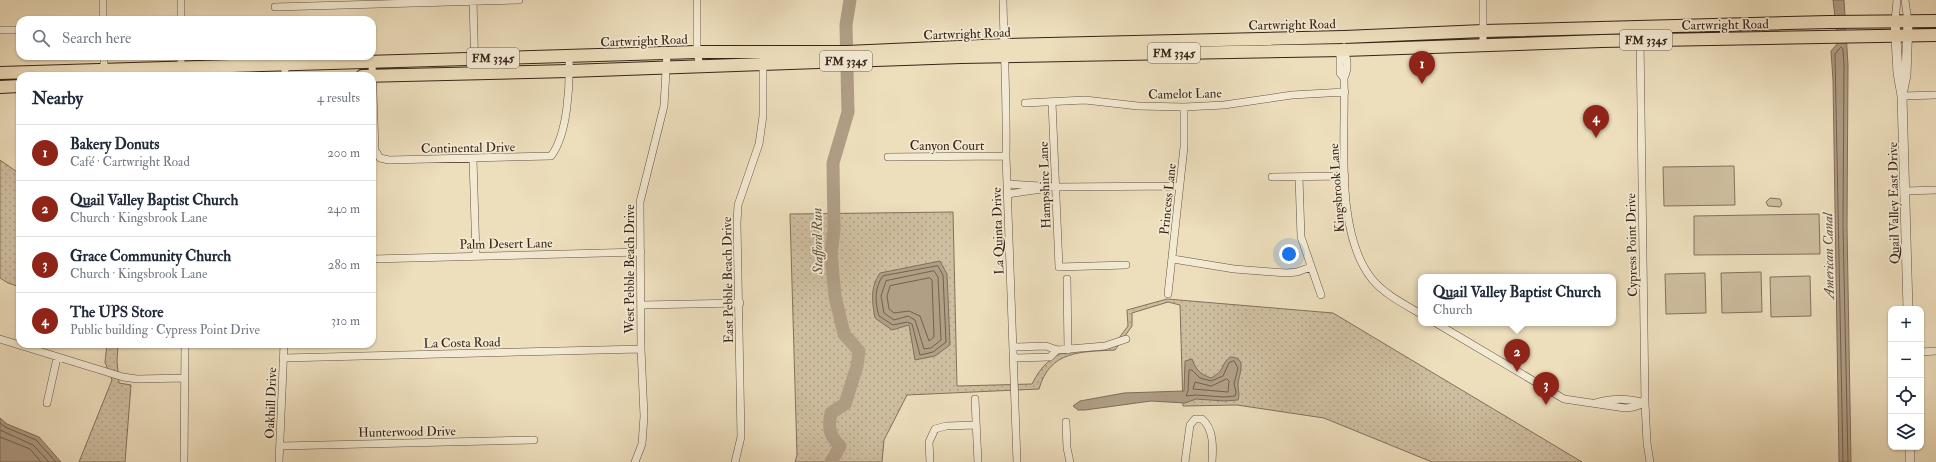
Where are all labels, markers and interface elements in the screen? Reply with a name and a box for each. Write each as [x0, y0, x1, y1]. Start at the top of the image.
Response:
search box [16, 16, 376, 60]
street label: Cartwright Road [1248, 16, 1336, 34]
street label: Cartwright Road [1681, 16, 1769, 34]
street label: Cartwright Road [923, 24, 1012, 44]
icon: search [30, 27, 52, 49]
text: Search here [62, 29, 131, 48]
road number: FM 3345 [1620, 30, 1672, 50]
street label: Cartwright Road [600, 31, 689, 51]
road number: FM 3345 [1148, 43, 1200, 63]
road number: FM 3345 [467, 48, 519, 68]
road number: FM 3345 [820, 51, 872, 71]
pin: 1 [1409, 51, 1435, 84]
street label: Camelot Lane [1148, 85, 1223, 103]
text: Nearby [32, 88, 83, 109]
text: 4 results [317, 90, 360, 106]
pin: 4 [1583, 105, 1609, 138]
text: Bakery Donuts [70, 135, 159, 154]
street label: Canyon Court [910, 138, 984, 155]
street label: Continental Drive [421, 139, 516, 157]
street label: Hampshire Lane [1035, 141, 1056, 229]
street label: Quail Valley East Drive [1885, 141, 1904, 264]
street label: Kingsbrook Lane [1326, 142, 1348, 233]
text: 1 [43, 145, 47, 161]
text: 200 m [327, 145, 360, 161]
text: Café · Cartwright Road [70, 154, 190, 170]
street label: Princess Lane [1156, 162, 1180, 236]
street label: La Quinta Drive [988, 186, 1008, 275]
text: Quail Valley Baptist Church [70, 191, 238, 210]
street label: Cypress Point Drive [1623, 192, 1642, 297]
text: 2 [42, 201, 48, 217]
text: 240 m [327, 201, 360, 217]
street label: West Pebble Beach Drive [622, 204, 638, 335]
water label: Stafford Run [808, 207, 827, 275]
text: Church · Kingsbrook Lane [70, 210, 207, 226]
water label: American Canal [1819, 211, 1838, 301]
street label: East Pebble Beach Drive [719, 216, 737, 344]
street label: Palm Desert Lane [459, 235, 553, 253]
your location [1279, 244, 1299, 264]
text: Grace Community Church [70, 247, 231, 266]
text: 3 [43, 257, 48, 273]
text: 280 m [328, 257, 360, 273]
text: Church · Kingsbrook Lane [70, 266, 207, 282]
popup [1418, 274, 1616, 326]
text: Quail Valley Baptist Church [1433, 283, 1601, 302]
text: Church [1433, 302, 1473, 318]
text: The UPS Store [70, 303, 163, 322]
map controls [1888, 306, 1924, 450]
button: + [1888, 306, 1924, 342]
text: 4 [41, 313, 49, 329]
text: 310 m [331, 313, 360, 329]
text: Public building · Cypress Point Drive [70, 322, 260, 338]
street label: La Costa Road [423, 334, 501, 352]
pin: 2 [1504, 339, 1530, 372]
button: − [1888, 342, 1924, 378]
street label: Oakhill Drive [262, 366, 280, 439]
pin: 3 [1533, 372, 1559, 405]
button: locate [1888, 378, 1924, 414]
button: layers [1888, 414, 1924, 450]
street label: Hunterwood Drive [358, 423, 457, 441]

